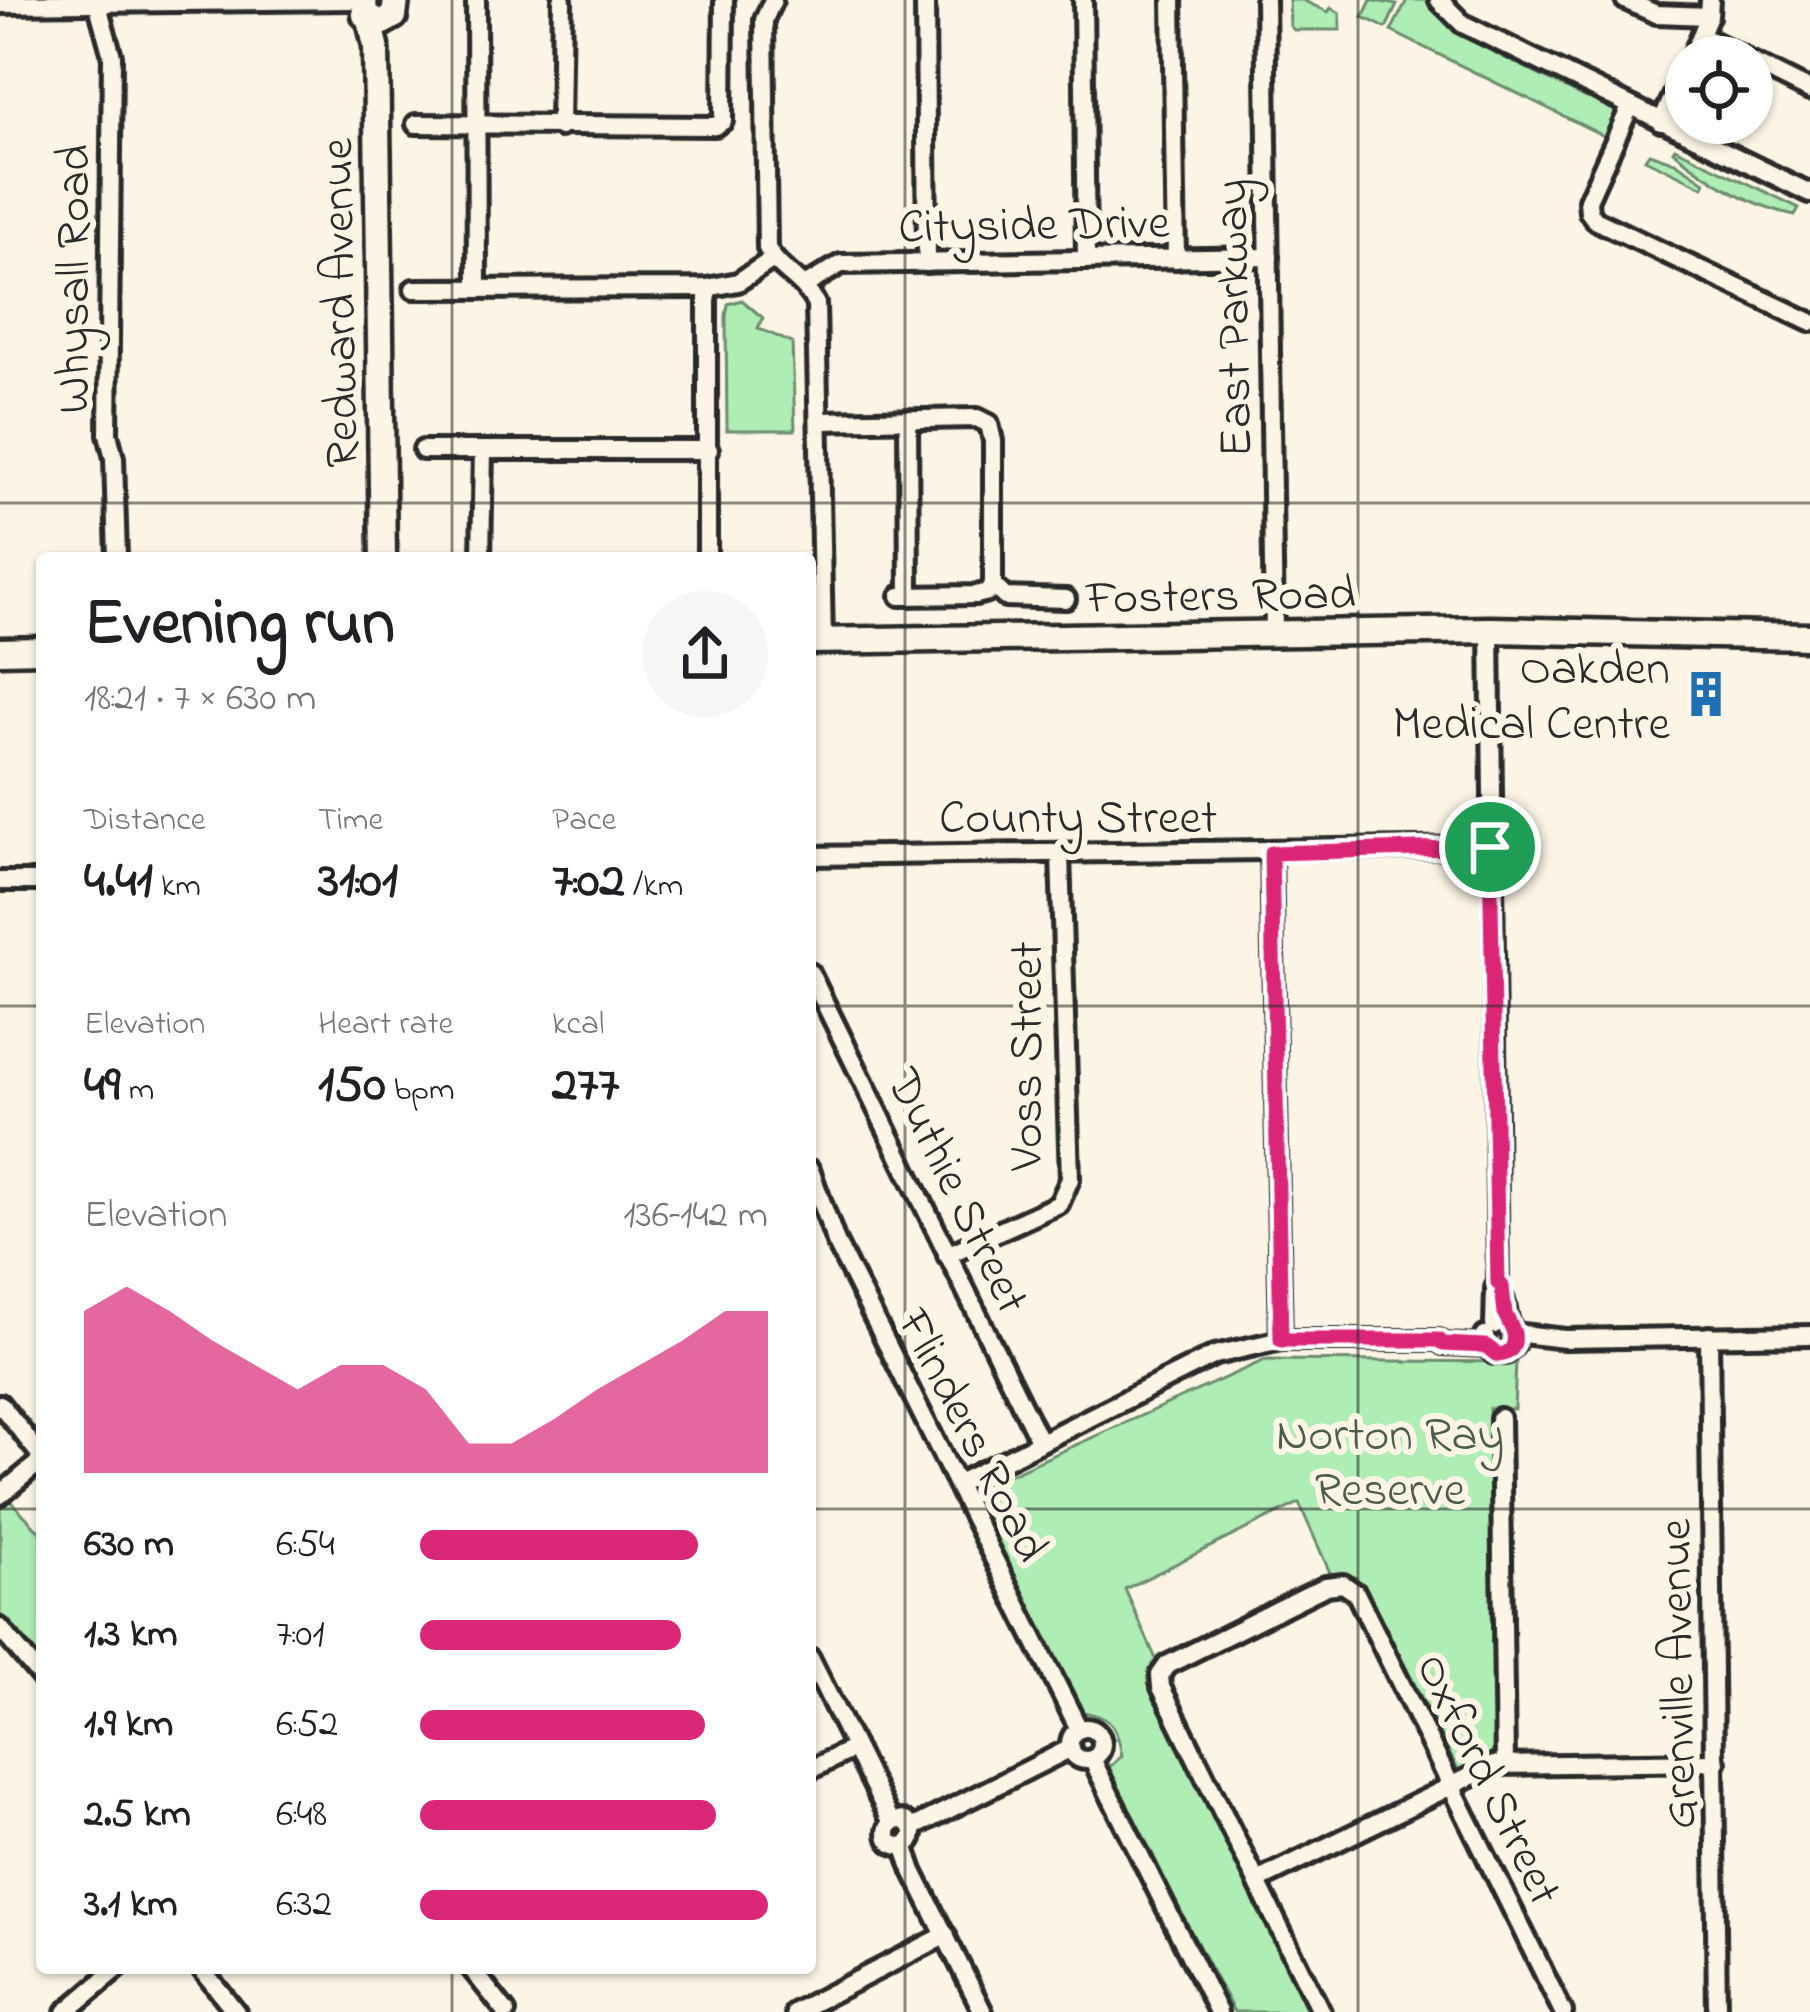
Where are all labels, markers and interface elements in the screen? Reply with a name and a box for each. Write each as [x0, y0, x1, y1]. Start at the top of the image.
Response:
map controls [1665, 36, 1773, 144]
button: locate [1665, 36, 1773, 144]
street label: Redward Avenue [304, 137, 380, 468]
street label: Whysall Road [41, 144, 111, 414]
street label: East Parkway [1199, 178, 1273, 458]
street label: Cityside Drive [898, 190, 1171, 264]
street label: Fosters Road [1085, 561, 1356, 635]
text: Evening run [84, 578, 395, 674]
button: share [642, 591, 768, 717]
place label: Oakden Medical Centre [1392, 636, 1670, 761]
building icon: Oakden Medical Centre [1681, 669, 1731, 719]
text: 18:21 · 7 × 630 m [84, 671, 316, 728]
street label: County Street [939, 785, 1217, 855]
pin [1439, 796, 1541, 898]
text: Distance [84, 797, 206, 845]
text: Time [318, 797, 383, 845]
text: Pace [552, 797, 616, 845]
icon: arrive [1457, 814, 1523, 880]
text: 4.41 [84, 845, 153, 920]
text: 31:01 [318, 845, 398, 920]
text: 7:02 [552, 845, 625, 920]
text: km [153, 863, 201, 911]
text: /km [625, 863, 683, 911]
street label: Voss Street [994, 941, 1064, 1172]
text: Elevation [84, 1001, 205, 1049]
text: Heart rate [318, 1001, 453, 1049]
text: kcal [552, 1001, 604, 1049]
text: 49 [84, 1049, 120, 1124]
text: 150 [318, 1049, 385, 1124]
text: 277 [552, 1049, 619, 1124]
street label: Duthie Street [866, 1057, 1045, 1326]
text: m [120, 1067, 154, 1115]
text: bpm [385, 1067, 455, 1115]
text: Elevation [84, 1188, 227, 1245]
text: 136–142 m [623, 1188, 768, 1245]
street label: Flinders Road [876, 1297, 1064, 1575]
park label: Norton Ray Reserve [1276, 1402, 1504, 1527]
text: 630 m [84, 1517, 174, 1574]
text: 6:54 [276, 1517, 335, 1574]
street label: Grenville Avenue [1642, 1518, 1718, 1830]
text: 1.3 km [84, 1607, 178, 1664]
text: 7:01 [276, 1607, 325, 1664]
street label: Oxford Street [1395, 1643, 1578, 1918]
text: 1.9 km [84, 1697, 173, 1754]
text: 6:52 [276, 1697, 338, 1754]
text: 2.5 km [84, 1787, 191, 1844]
text: 6:48 [276, 1787, 327, 1844]
text: 3.1 km [84, 1877, 178, 1934]
text: 6:32 [276, 1877, 332, 1934]

